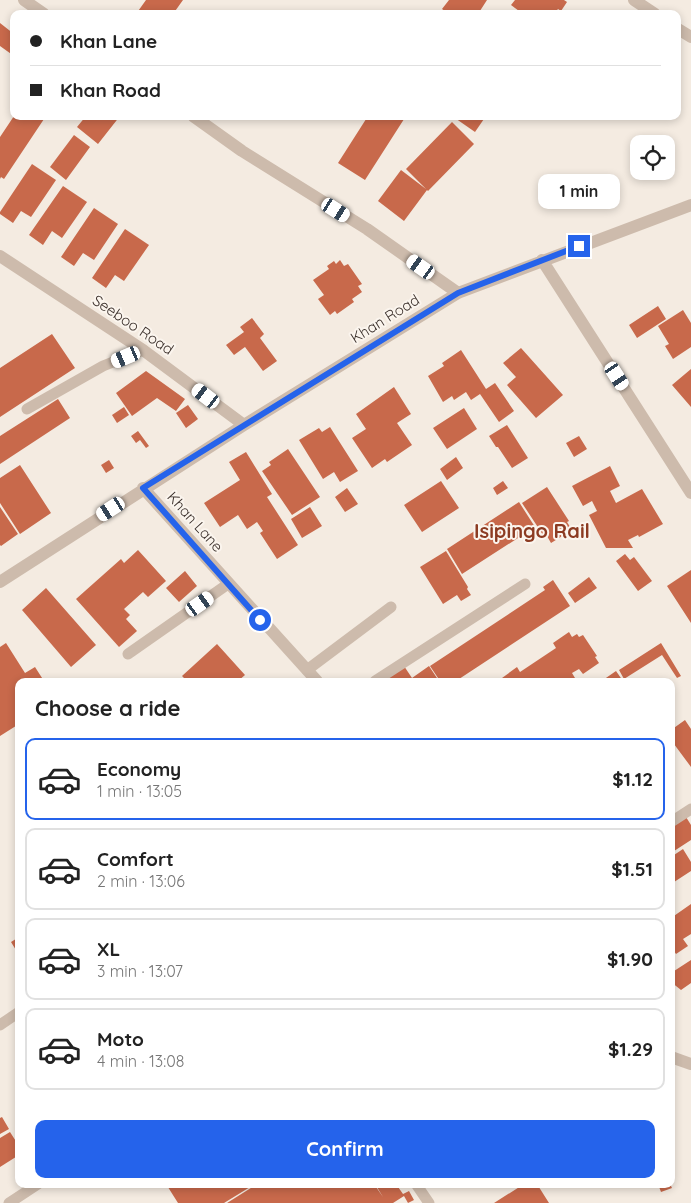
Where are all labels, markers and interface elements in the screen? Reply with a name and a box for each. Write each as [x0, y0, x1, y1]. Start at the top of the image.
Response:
text: Khan Lane [60, 29, 157, 53]
text: Khan Road [60, 78, 161, 102]
map controls [630, 135, 675, 180]
button: locate [630, 135, 675, 180]
callout: 1 min [538, 174, 620, 208]
text: 1 min [560, 181, 598, 201]
car [319, 196, 352, 224]
route end [568, 235, 590, 257]
car [404, 252, 437, 282]
street label: Seeboo Road [89, 290, 178, 359]
street label: Khan Road [347, 290, 423, 347]
car [109, 344, 142, 370]
car [602, 359, 631, 393]
car [189, 381, 222, 411]
street label: Khan Lane [163, 488, 227, 556]
car [94, 495, 127, 523]
district label: Isipingo Rail [474, 518, 590, 543]
car [183, 589, 216, 619]
route start [249, 609, 271, 631]
text: Choose a ride [35, 694, 180, 722]
icon: car [37, 757, 82, 802]
text: Economy [97, 757, 181, 781]
text: $1.12 [612, 767, 653, 791]
text: 1 min · 13:05 [97, 781, 182, 801]
icon: car [37, 847, 82, 892]
text: Comfort [97, 847, 174, 871]
text: $1.51 [611, 857, 653, 881]
text: 2 min · 13:06 [97, 871, 185, 891]
icon: car [37, 937, 82, 982]
text: XL [97, 937, 120, 961]
text: $1.90 [607, 947, 653, 971]
text: 3 min · 13:07 [97, 961, 183, 981]
icon: car [37, 1027, 82, 1072]
text: Moto [97, 1027, 144, 1051]
text: $1.29 [608, 1037, 653, 1061]
text: 4 min · 13:08 [97, 1051, 184, 1071]
button: Confirm [35, 1120, 655, 1178]

